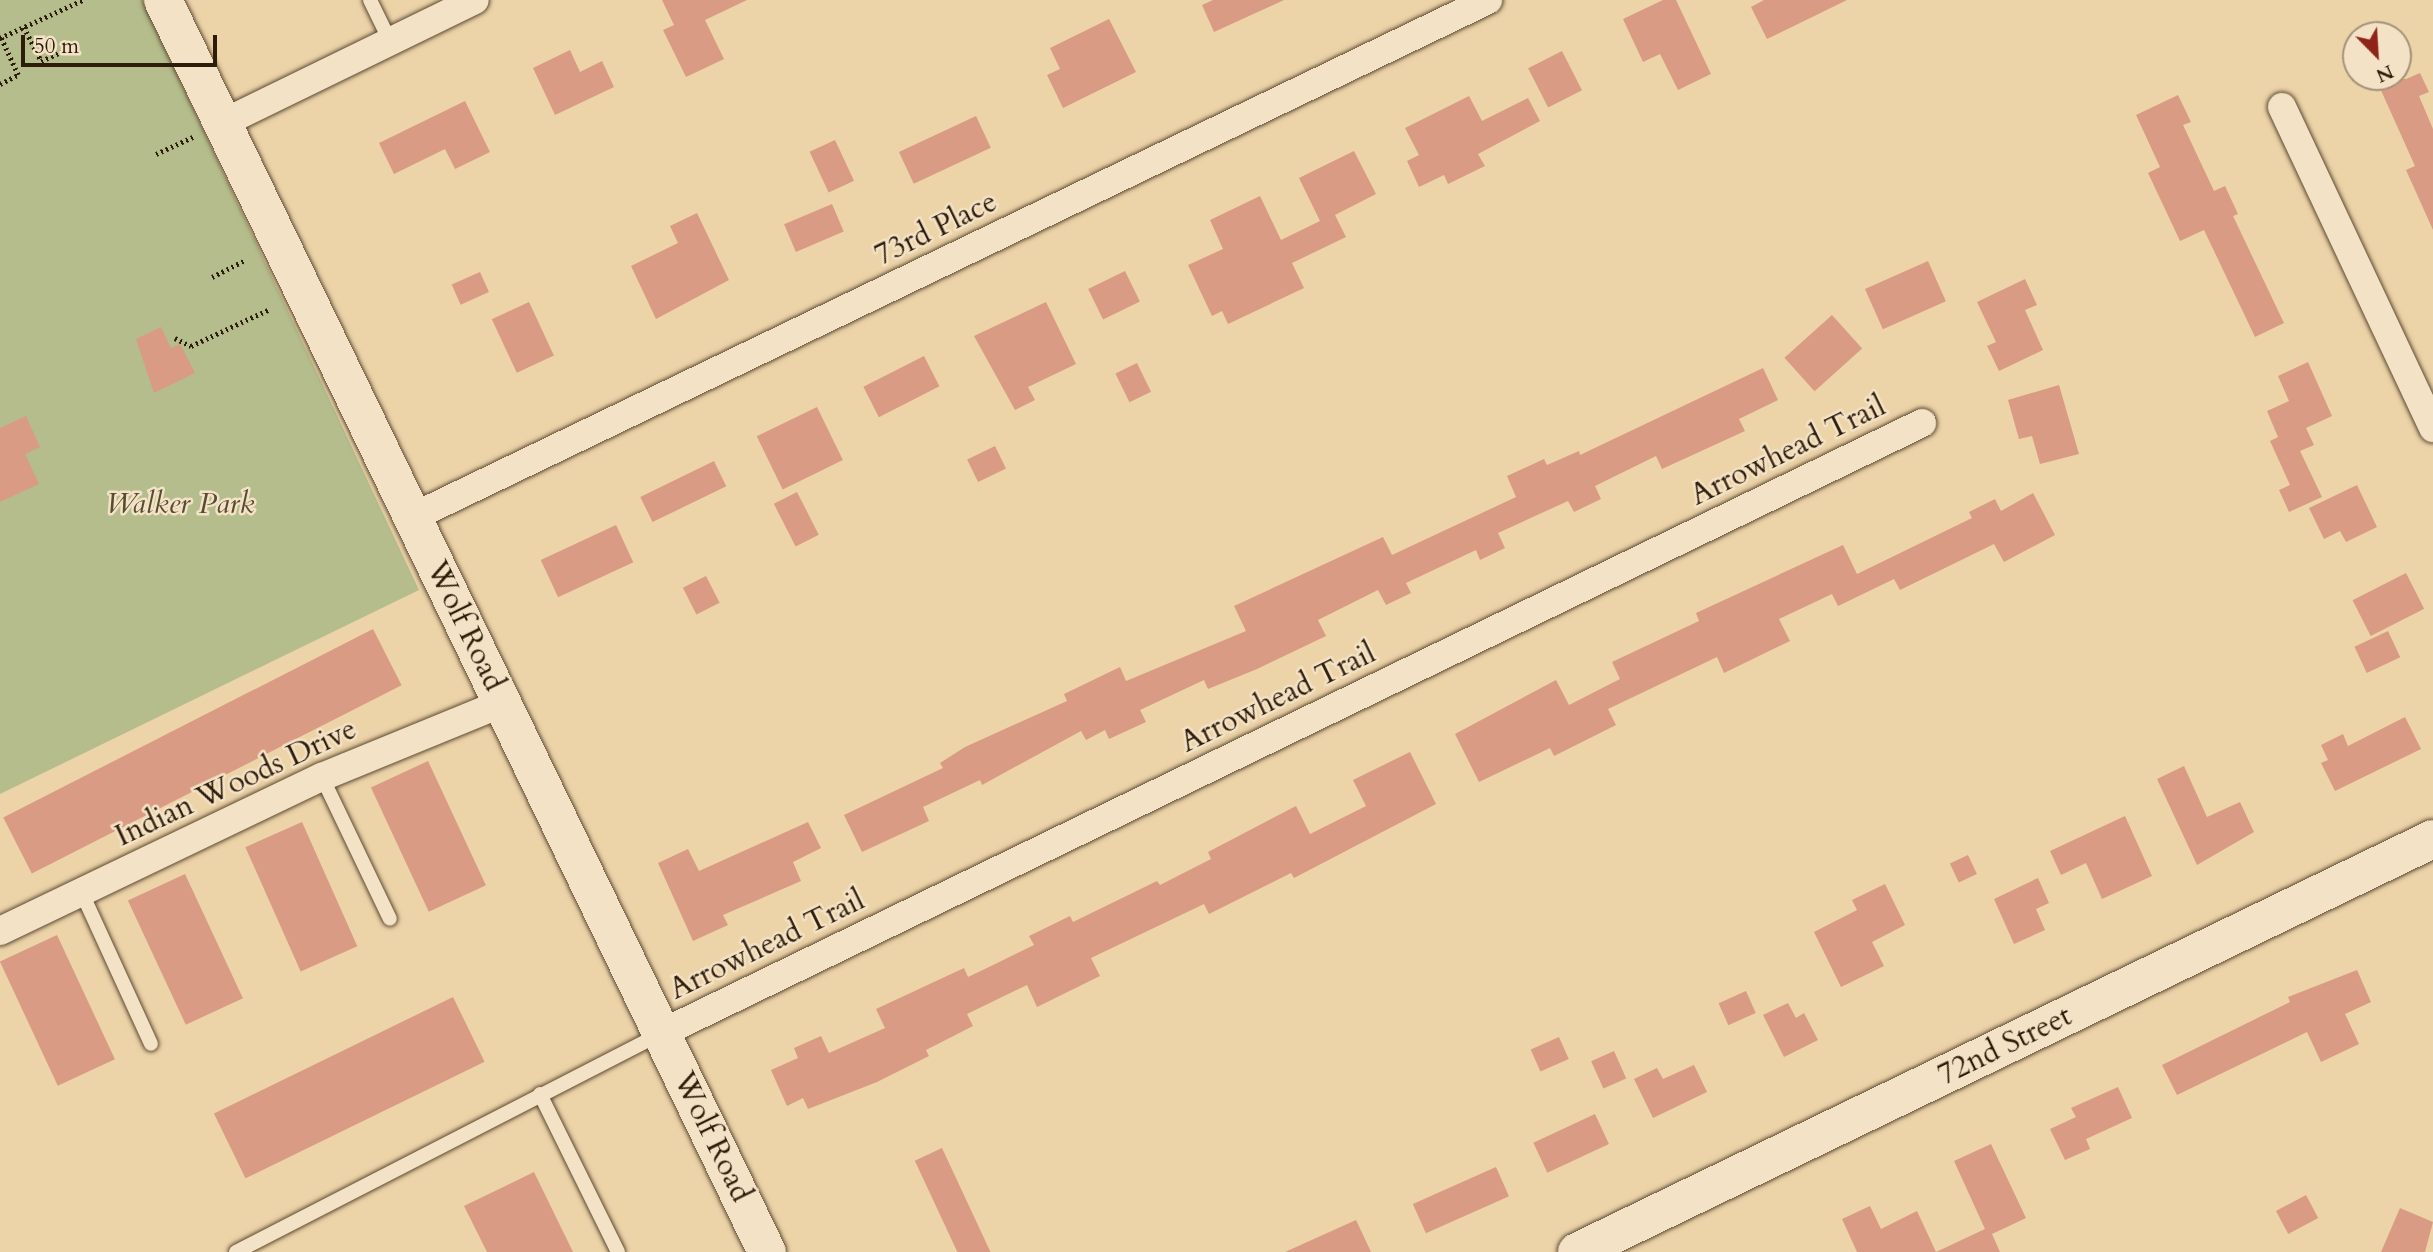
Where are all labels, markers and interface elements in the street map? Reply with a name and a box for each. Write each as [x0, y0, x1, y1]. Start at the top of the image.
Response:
scale bar [24, 21, 220, 65]
north arrow [2342, 21, 2412, 91]
text: 50 m [34, 32, 79, 61]
text: N [2372, 58, 2398, 89]
street label: 73rd Place [869, 184, 1003, 274]
street label: Arrowhead Trail [1685, 388, 1891, 514]
park label: Walker Park [106, 486, 254, 522]
street label: Wolf Road [418, 555, 512, 697]
street label: Arrowhead Trail [1175, 635, 1381, 761]
street label: Indian Woods Drive [110, 711, 362, 855]
street label: Arrowhead Trail [664, 882, 870, 1008]
street label: 72nd Street [1932, 998, 2078, 1094]
street label: Wolf Road [665, 1066, 759, 1208]

